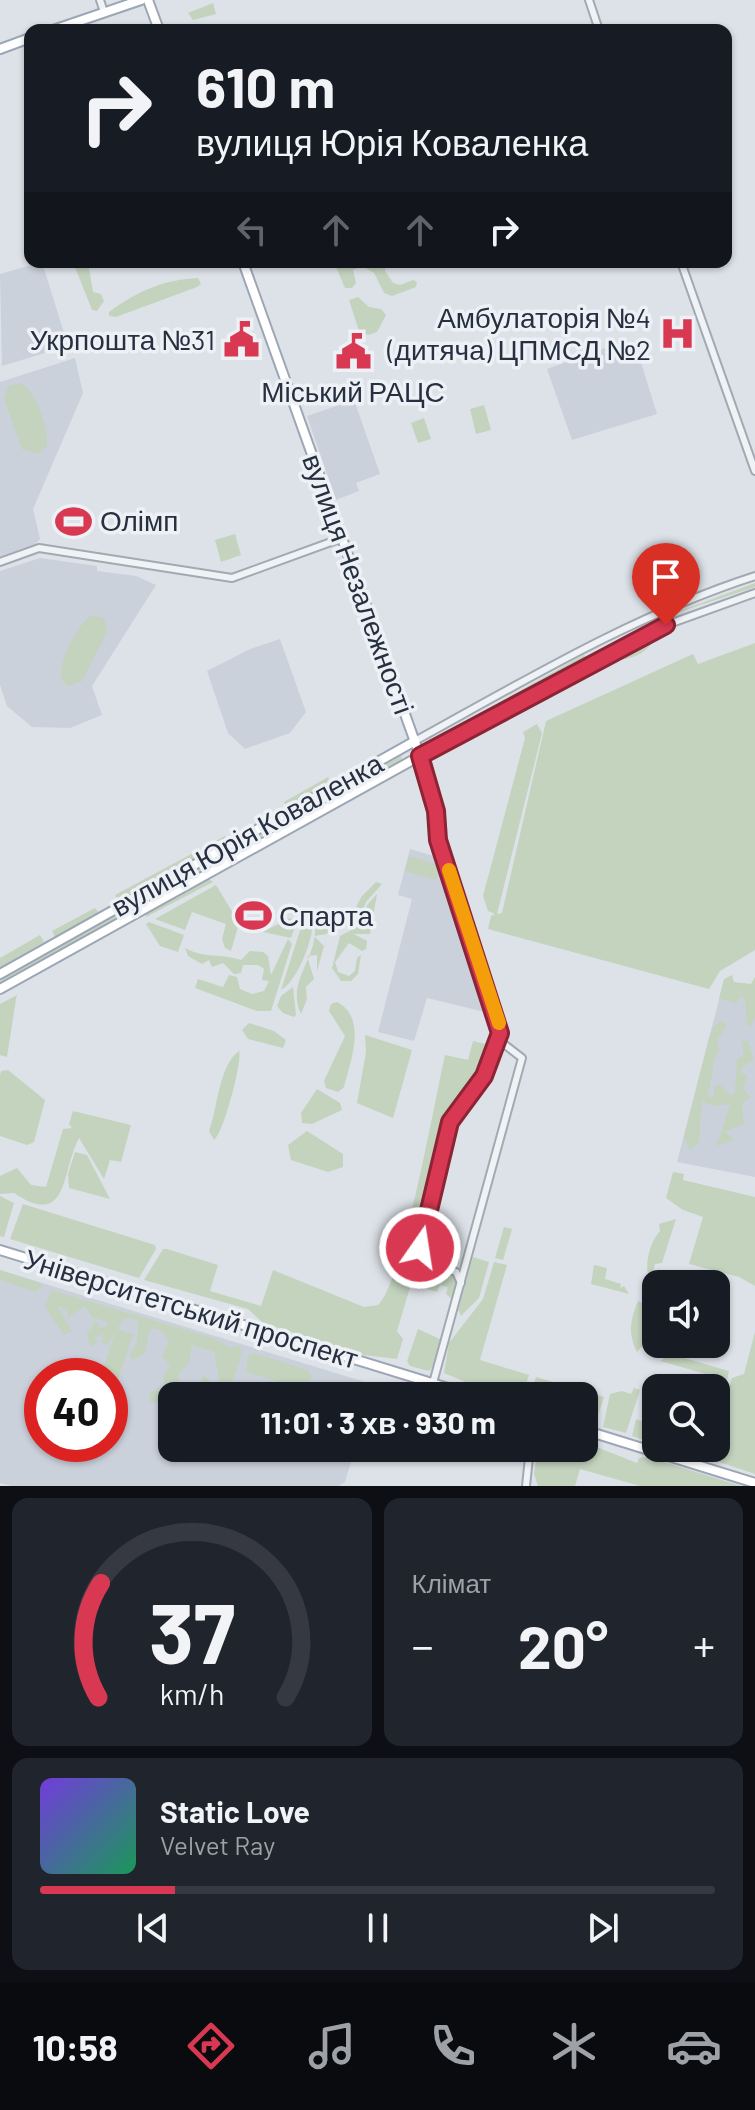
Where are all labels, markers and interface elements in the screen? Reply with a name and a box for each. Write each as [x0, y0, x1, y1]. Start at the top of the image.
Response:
text: 610 m [196, 52, 335, 119]
icon: right [64, 56, 168, 160]
text: вулиця Юрія Коваленка [196, 120, 588, 163]
icon: left [230, 208, 274, 252]
icon: ahead [314, 208, 358, 252]
icon: ahead [398, 208, 442, 252]
icon: right [482, 208, 526, 252]
place label: Амбулаторія №4 (дитяча) ЦПМСД №2 [386, 300, 651, 366]
hospital icon: Амбулаторія №4 (дитяча) ЦПМСД №2 [658, 315, 696, 353]
public building icon: Укрпошта №31 [222, 321, 260, 359]
place label: Укрпошта №31 [30, 322, 215, 356]
public building icon: Міський РАЦС [334, 333, 372, 371]
place label: Міський РАЦС [261, 374, 445, 408]
street label: вулиця Незалежності [296, 449, 422, 718]
sports icon: Олімп [55, 502, 93, 540]
place label: Олімп [100, 503, 178, 537]
pin [632, 543, 700, 625]
icon: arrive [644, 555, 688, 599]
street label: вулиця Юрія Коваленка [105, 745, 389, 923]
sports icon: Спарта [234, 897, 272, 935]
place label: Спарта [279, 898, 373, 932]
position arrow [378, 1206, 462, 1290]
street label: Університетський проспект [20, 1241, 363, 1375]
map controls [642, 1270, 730, 1462]
button: sound [642, 1270, 730, 1358]
speed limit sign: 40 [24, 1358, 128, 1462]
button: search [642, 1374, 730, 1462]
text: 11:01 · 3 хв · 930 m [260, 1404, 496, 1440]
text: Клімат [412, 1567, 491, 1598]
text: 37 [149, 1581, 235, 1681]
text: 20° [518, 1609, 608, 1681]
text: − [412, 1618, 434, 1671]
text: + [693, 1618, 715, 1671]
text: km/h [159, 1676, 224, 1711]
text: Static Love [160, 1793, 310, 1829]
text: Velvet Ray [160, 1829, 275, 1860]
icon: previous [131, 1906, 175, 1950]
icon: pause [356, 1906, 400, 1950]
icon: next [581, 1906, 625, 1950]
icon: directions [183, 2018, 239, 2074]
icon: music [304, 2018, 360, 2074]
icon: phone [425, 2018, 481, 2074]
icon: climate [546, 2018, 602, 2074]
icon: car [666, 2018, 722, 2074]
text: 10:58 [32, 2025, 118, 2068]

